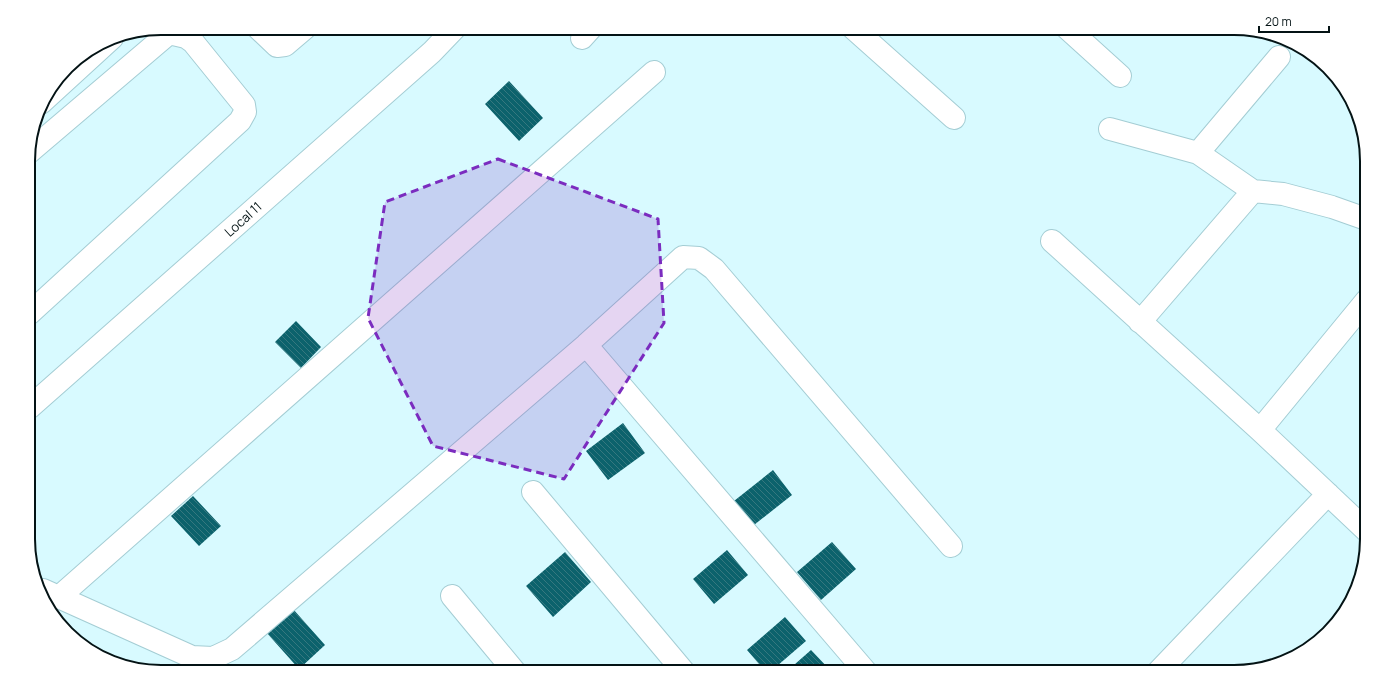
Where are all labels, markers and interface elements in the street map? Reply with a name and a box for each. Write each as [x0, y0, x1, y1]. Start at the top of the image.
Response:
scale bar [1259, 8, 1329, 34]
text: 20 m [1265, 13, 1292, 30]
street label: Local 11 [220, 197, 266, 241]

